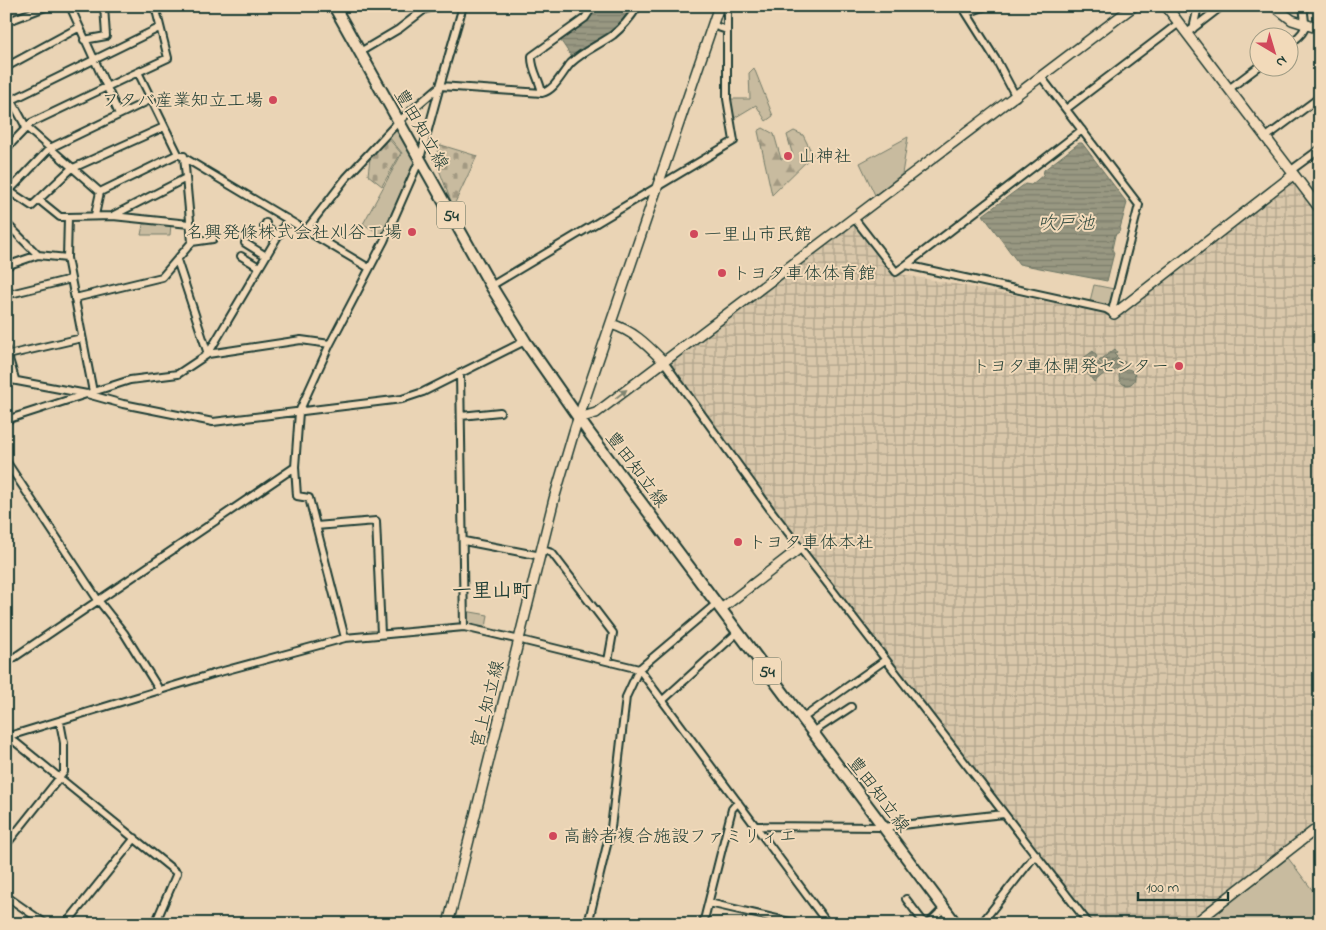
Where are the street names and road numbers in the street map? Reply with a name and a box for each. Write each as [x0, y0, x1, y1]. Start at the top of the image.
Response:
street label: 豊田知立線 [387, 85, 454, 175]
road number: 54 [437, 202, 465, 228]
street label: 豊田知立線 [598, 426, 673, 514]
street label: 宮上知立線 [465, 658, 512, 751]
road number: 54 [753, 658, 781, 684]
street label: 豊田知立線 [840, 751, 915, 839]

